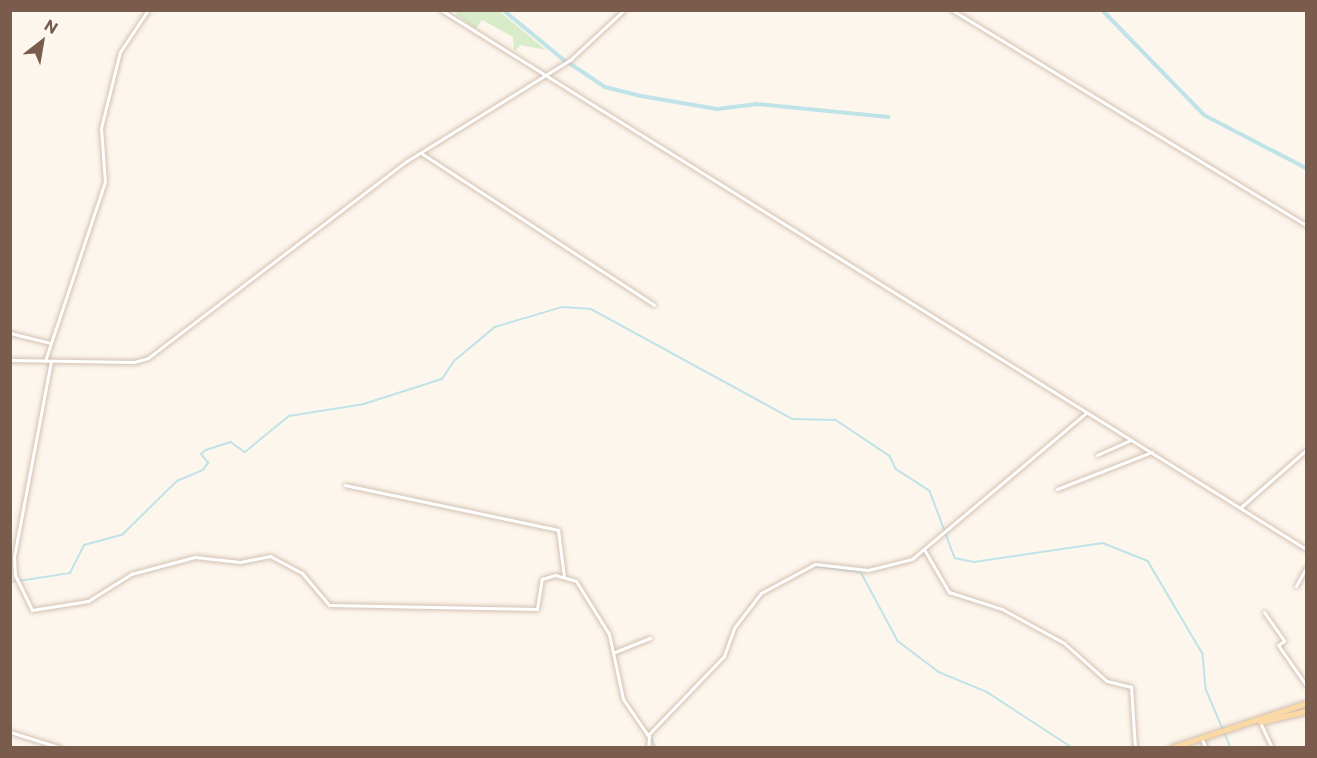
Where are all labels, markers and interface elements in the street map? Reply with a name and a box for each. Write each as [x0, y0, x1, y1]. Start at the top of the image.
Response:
north arrow [12, 12, 72, 72]
text: N [41, 15, 62, 37]

